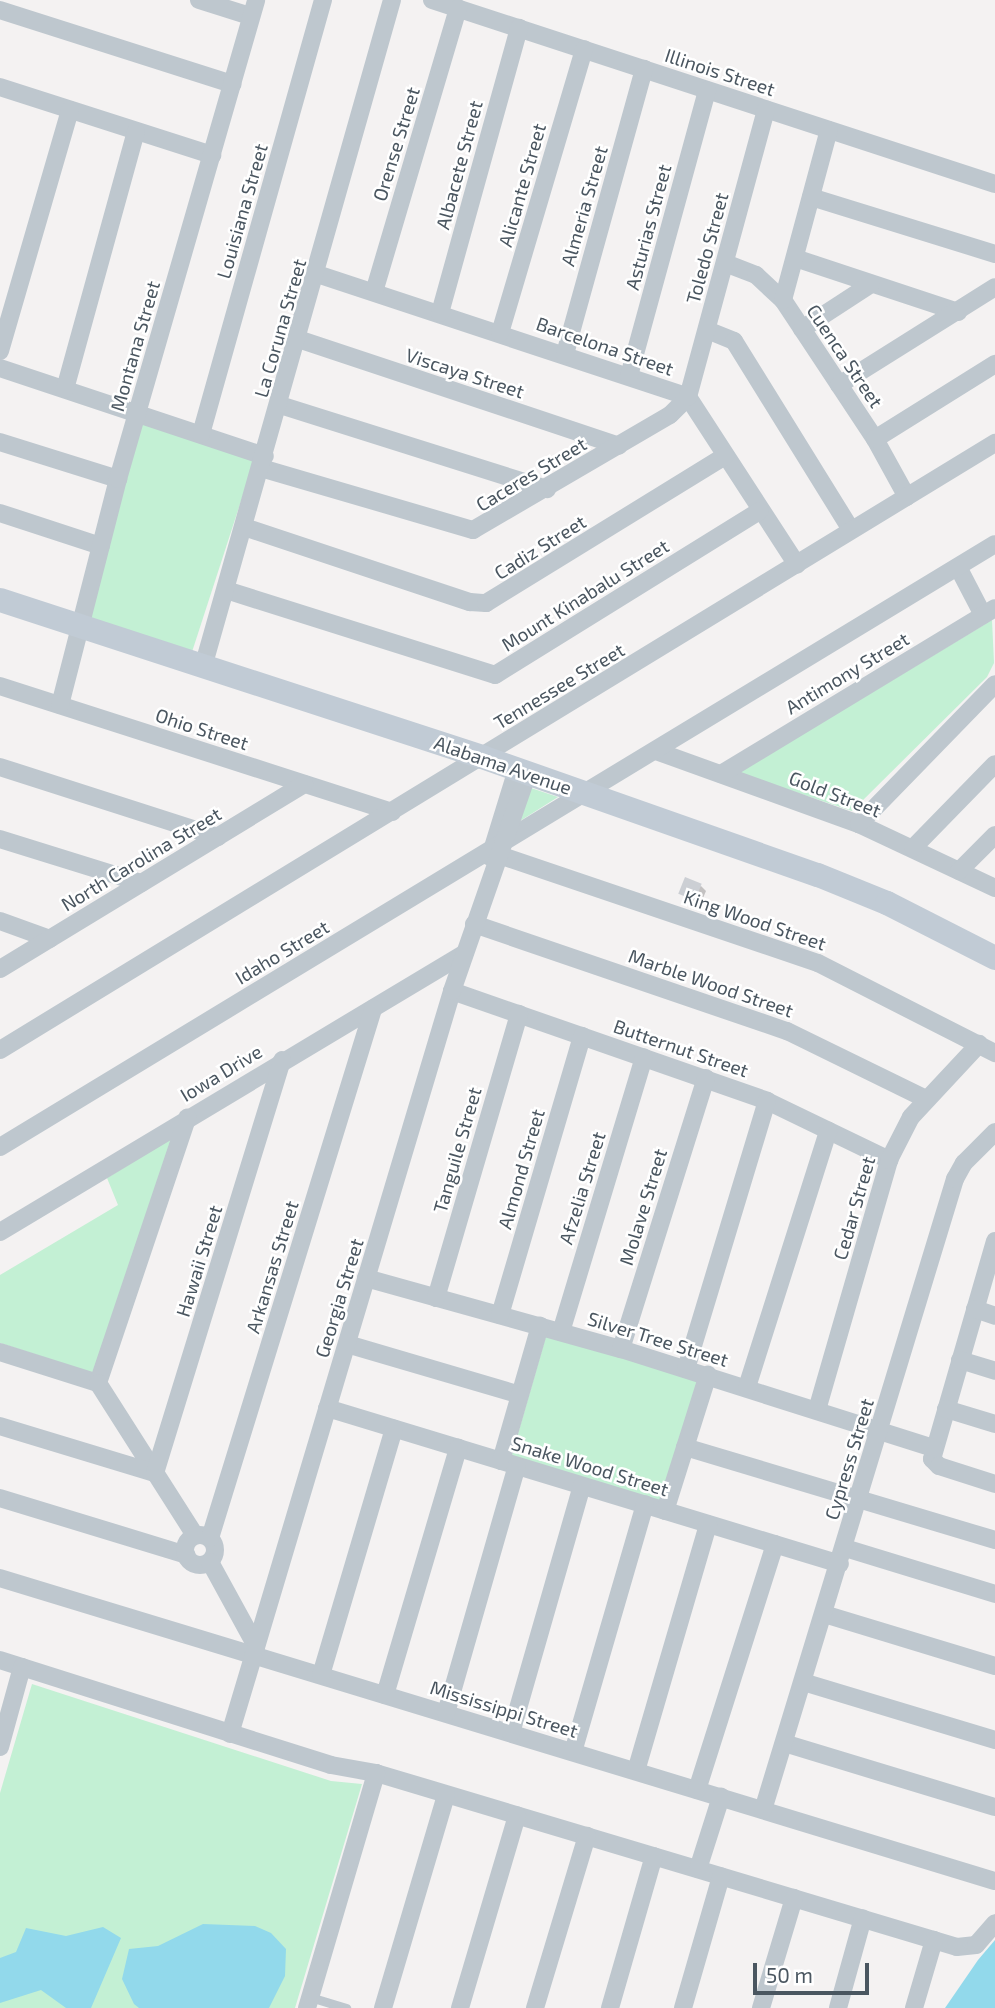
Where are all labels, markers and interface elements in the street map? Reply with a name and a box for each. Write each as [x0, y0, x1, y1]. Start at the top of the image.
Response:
street label: Illinois Street [662, 44, 778, 100]
street label: Orense Street [368, 84, 424, 204]
street label: Albacete Street [431, 98, 487, 232]
street label: Alicante Street [493, 121, 551, 249]
street label: Louisiana Street [212, 141, 272, 281]
street label: Almeria Street [556, 143, 612, 269]
street label: Asturias Street [620, 162, 676, 292]
street label: Toledo Street [681, 190, 733, 306]
street label: La Coruna Street [249, 256, 311, 400]
street label: Montana Street [105, 278, 165, 414]
street label: Cuenca Street [802, 300, 888, 412]
street label: Barcelona Street [533, 312, 677, 380]
street label: Viscaya Street [403, 343, 527, 403]
street label: Caceres Street [472, 432, 590, 516]
street label: Cadiz Street [490, 510, 590, 584]
street label: Mount Kinabalu Street [497, 534, 673, 656]
street label: Antimony Street [781, 627, 913, 719]
street label: Tennessee Street [490, 638, 628, 734]
street label: Ohio Street [153, 703, 251, 755]
street label: Alabama Avenue [431, 731, 575, 799]
street label: Gold Street [786, 766, 884, 822]
street label: North Carolina Street [57, 802, 225, 916]
street label: King Wood Street [681, 885, 829, 955]
street label: Idaho Street [231, 915, 333, 989]
street label: Marble Wood Street [626, 944, 796, 1022]
street label: Butternut Street [611, 1014, 751, 1082]
street label: Iowa Drive [176, 1040, 266, 1106]
street label: Tanguile Street [428, 1084, 486, 1216]
street label: Almond Street [493, 1106, 549, 1232]
street label: Afzelia Street [554, 1129, 610, 1247]
street label: Molave Street [614, 1146, 672, 1268]
street label: Cedar Street [828, 1153, 880, 1263]
street label: Arkansas Street [241, 1198, 303, 1336]
street label: Hawaii Street [171, 1202, 227, 1320]
street label: Georgia Street [310, 1236, 368, 1360]
street label: Silver Tree Street [585, 1307, 731, 1371]
street label: Cypress Street [820, 1396, 878, 1522]
street label: Snake Wood Street [509, 1431, 671, 1501]
street label: Mississippi Street [427, 1676, 581, 1742]
scale bar [757, 1948, 872, 1992]
text: 50 m [766, 1962, 813, 1987]

